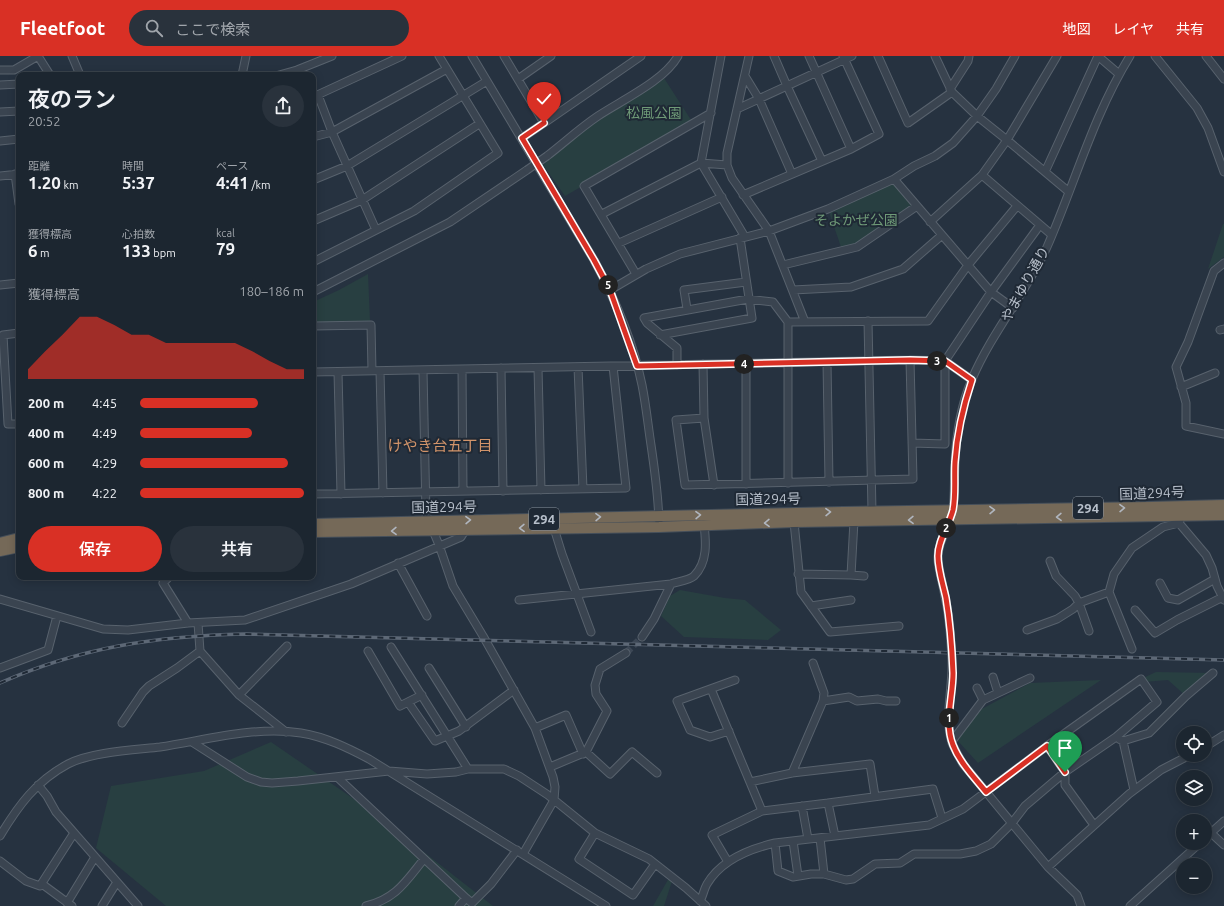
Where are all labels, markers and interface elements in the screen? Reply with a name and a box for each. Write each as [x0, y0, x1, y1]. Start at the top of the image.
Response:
search box [129, 10, 409, 46]
text: Fleetfoot [20, 17, 105, 39]
icon: search [143, 17, 165, 39]
text: ここで検索 [175, 21, 250, 38]
text: 地図 [1062, 21, 1090, 37]
text: レイヤ [1112, 21, 1154, 37]
text: 共有 [1176, 21, 1204, 37]
pin [527, 82, 561, 123]
button: share [262, 85, 304, 127]
text: 夜のラン [28, 86, 116, 111]
icon: check [533, 88, 555, 110]
park label: 松風公園 [626, 105, 682, 121]
text: 20:52 [28, 114, 61, 128]
text: 距離 [28, 160, 50, 172]
text: 時間 [122, 160, 144, 172]
text: ペース [216, 160, 248, 172]
text: 1.20 [28, 173, 61, 192]
text: 5:37 [122, 173, 155, 192]
text: 4:41 [216, 173, 249, 192]
text: km [61, 179, 79, 191]
text: /km [249, 179, 271, 191]
park label: そよかぜ公園 [814, 212, 898, 228]
text: kcal [216, 227, 235, 239]
text: 獲得標高 [28, 228, 72, 240]
text: 心拍数 [122, 228, 155, 240]
text: 79 [216, 239, 235, 258]
text: 6 [28, 241, 38, 260]
text: 133 [122, 241, 151, 260]
street label: やまゆり通り [998, 243, 1052, 325]
text: m [38, 247, 50, 259]
text: bpm [151, 247, 176, 259]
pin: 5 [598, 275, 618, 295]
text: 5 [605, 279, 611, 291]
text: 180–186 m [239, 284, 304, 298]
text: 獲得標高 [28, 287, 80, 301]
pin: 3 [927, 351, 947, 371]
pin: 4 [734, 354, 754, 374]
text: 3 [934, 355, 940, 367]
text: 4 [741, 358, 747, 370]
text: 200 m [28, 396, 64, 410]
text: 4:45 [92, 396, 117, 410]
text: 400 m [28, 426, 64, 440]
text: 4:49 [92, 426, 117, 440]
district label: けやき台五丁目 [387, 437, 493, 454]
text: 600 m [28, 456, 64, 470]
text: 4:29 [92, 456, 117, 470]
street label: 国道294号 [1119, 484, 1185, 502]
text: 800 m [28, 486, 64, 500]
text: 4:22 [92, 486, 117, 500]
street label: 国道294号 [735, 490, 801, 508]
road number: 294 [1073, 497, 1103, 519]
street label: 国道294号 [411, 498, 477, 516]
one-way arrow [1119, 504, 1125, 512]
one-way arrow [989, 506, 995, 514]
road number: 294 [529, 508, 559, 530]
one-way arrow [825, 508, 831, 516]
one-way arrow [695, 511, 701, 519]
one-way arrow [595, 513, 601, 521]
one-way arrow [1056, 513, 1062, 522]
one-way arrow [465, 516, 471, 525]
one-way arrow [908, 516, 914, 524]
pin: 2 [936, 518, 956, 538]
one-way arrow [764, 519, 770, 527]
text: 2 [943, 522, 949, 534]
one-way arrow [519, 524, 525, 532]
button: 保存 [28, 526, 162, 572]
button: 共有 [170, 526, 304, 572]
one-way arrow [391, 527, 397, 535]
pin: 1 [939, 708, 959, 728]
text: 1 [946, 712, 952, 724]
map controls [1176, 726, 1212, 894]
button: locate [1176, 726, 1212, 762]
pin [1048, 731, 1082, 772]
icon: arrive [1054, 737, 1076, 759]
button: layers [1176, 770, 1212, 806]
button: + [1176, 814, 1212, 850]
button: − [1176, 858, 1212, 894]

